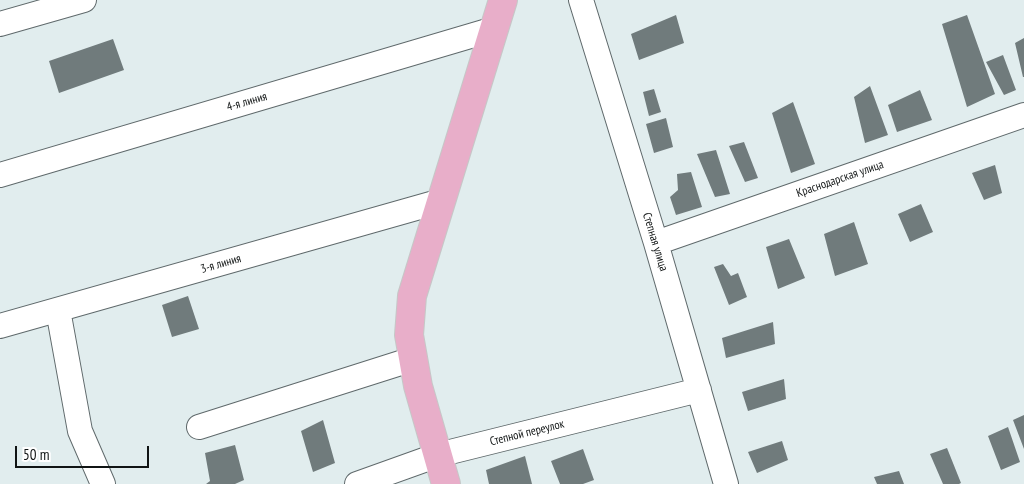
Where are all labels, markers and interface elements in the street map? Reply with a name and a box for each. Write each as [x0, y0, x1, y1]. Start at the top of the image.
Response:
street label: 4-я линия [225, 89, 269, 115]
street label: Краснодарская улица [794, 157, 886, 201]
street label: Степная улица [639, 211, 671, 273]
street label: 3-я линия [199, 251, 243, 277]
street label: Степной переулок [488, 417, 566, 449]
scale bar [18, 436, 151, 468]
text: 50 m [23, 445, 49, 464]

